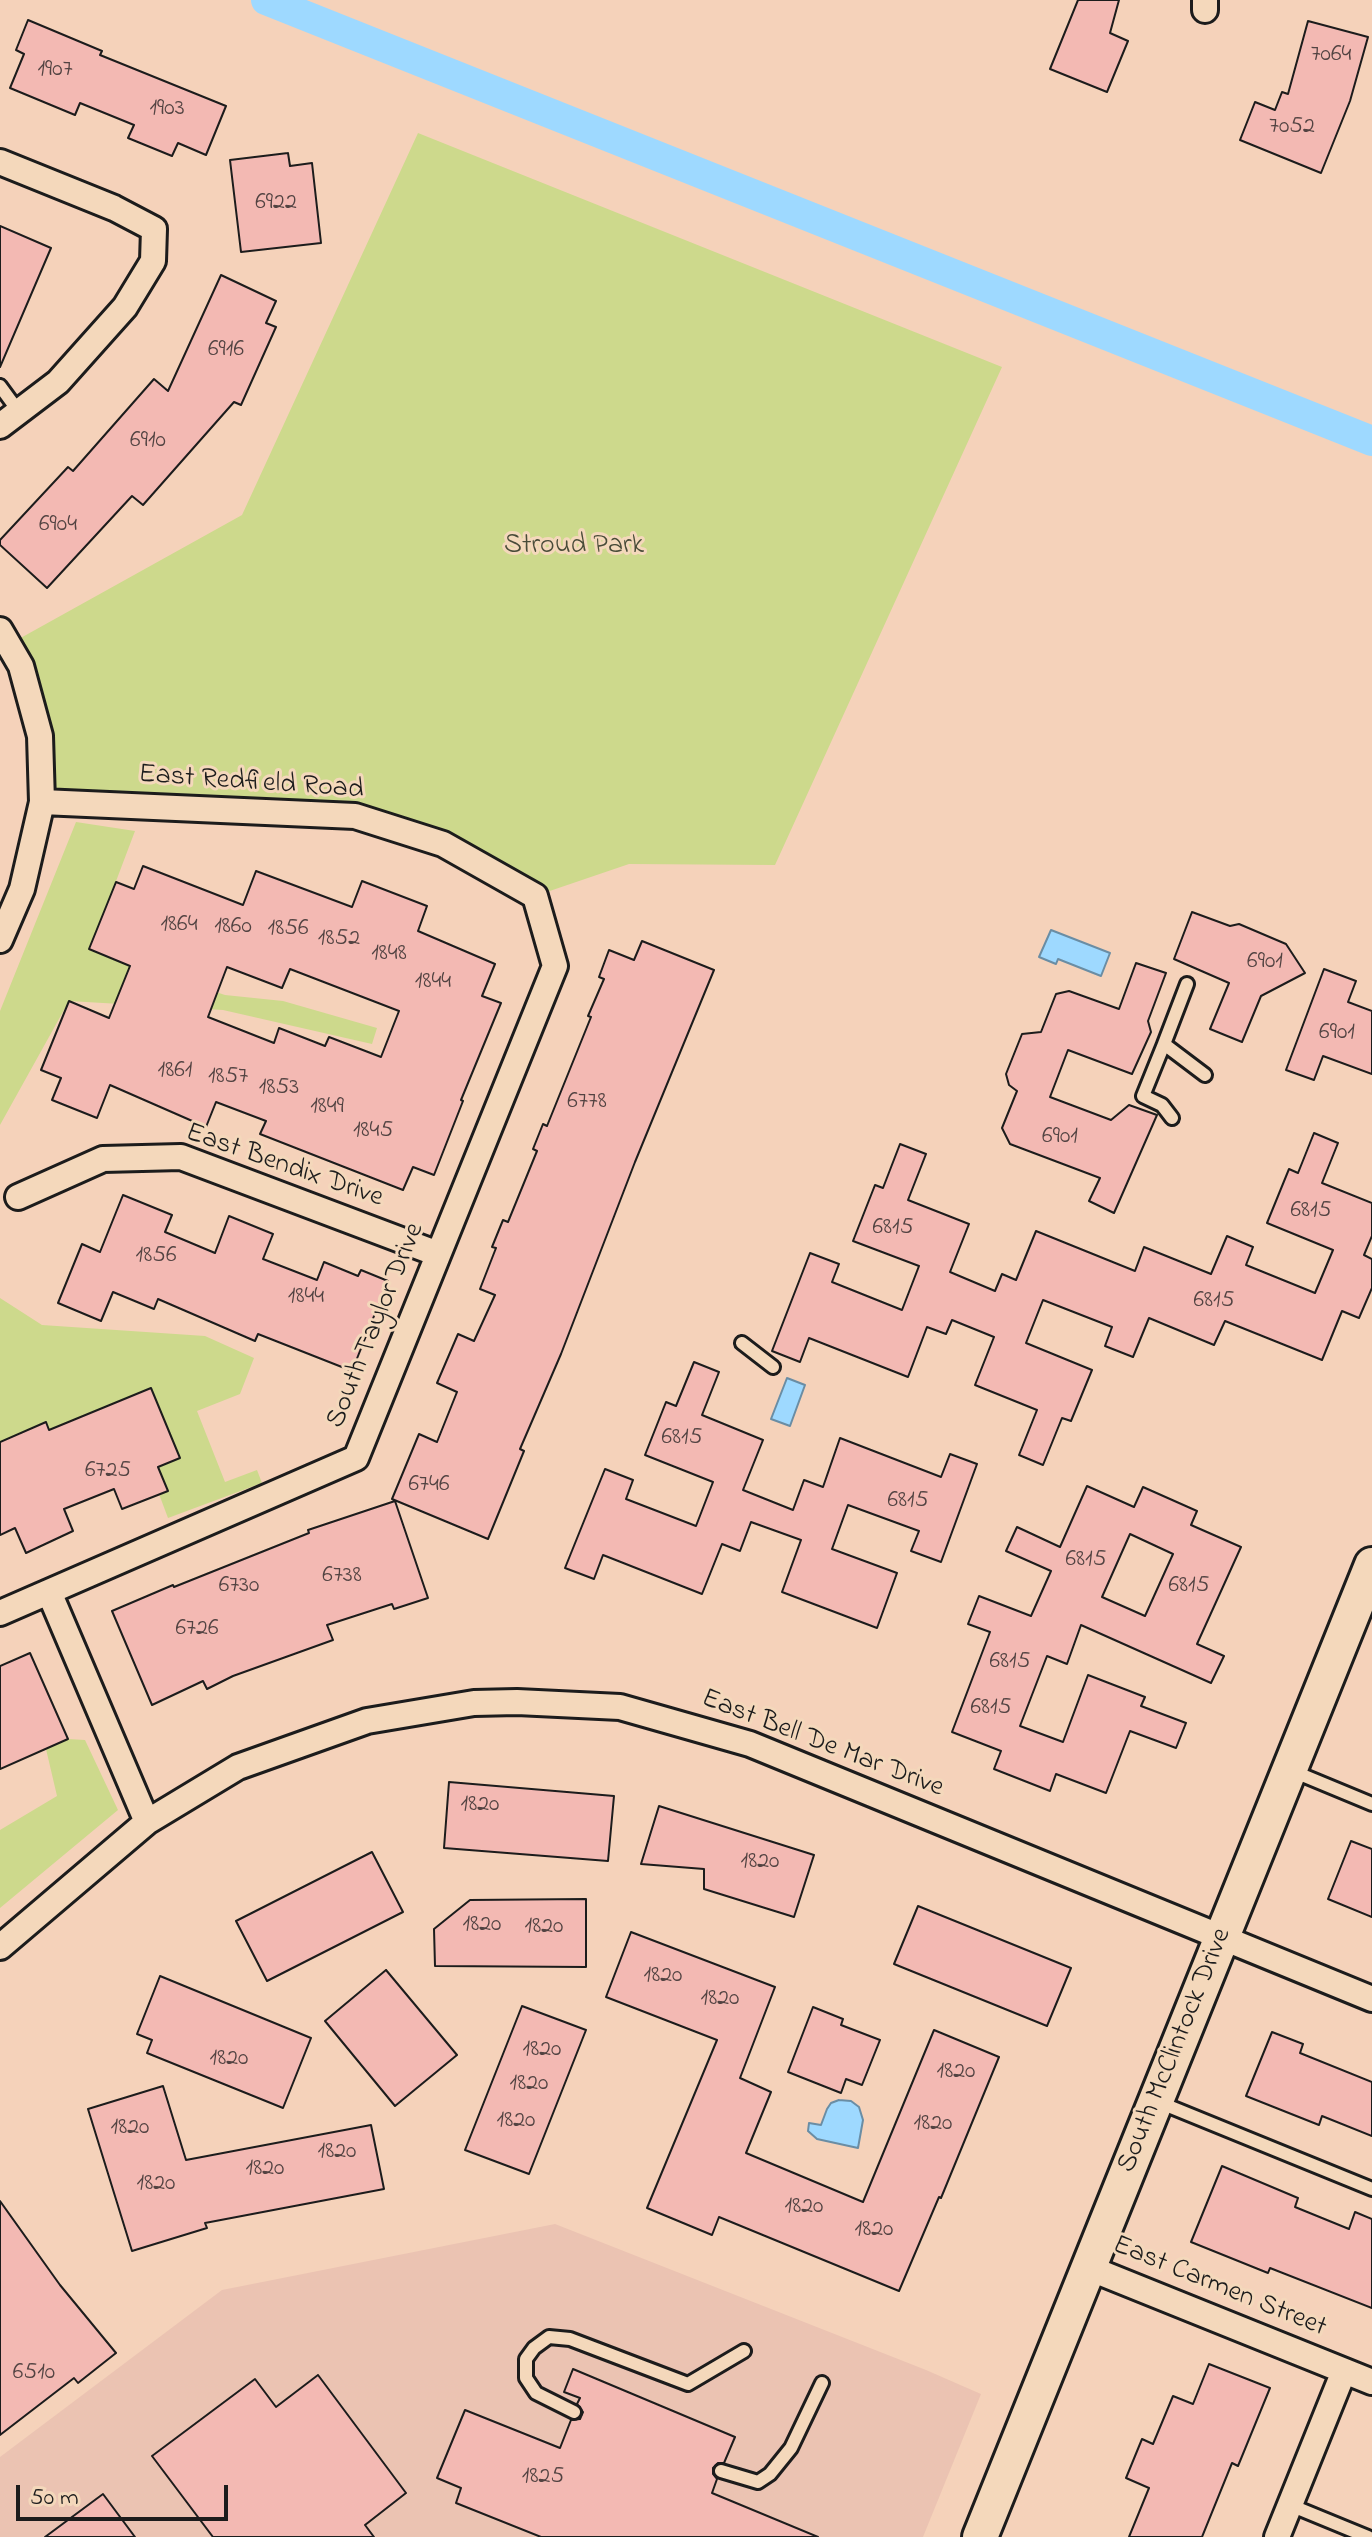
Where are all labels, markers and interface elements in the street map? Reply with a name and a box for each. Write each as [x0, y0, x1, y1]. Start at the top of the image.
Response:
house number: 7064 [1311, 42, 1351, 70]
house number: 1907 [37, 57, 73, 85]
house number: 1903 [149, 96, 185, 124]
house number: 7052 [1269, 114, 1315, 142]
house number: 6922 [255, 190, 297, 218]
house number: 6916 [208, 337, 244, 365]
house number: 6910 [130, 428, 166, 456]
house number: 6904 [39, 512, 77, 540]
park label: Stroud Park [504, 530, 644, 564]
street label: East Redfield Road [137, 759, 365, 809]
house number: 1864 [160, 912, 198, 940]
house number: 1860 [214, 914, 252, 942]
house number: 1856 [268, 916, 308, 944]
house number: 1852 [318, 926, 360, 954]
house number: 1848 [371, 941, 407, 969]
house number: 6901 [1247, 949, 1283, 977]
house number: 1844 [415, 969, 451, 997]
house number: 6901 [1319, 1020, 1355, 1048]
house number: 1861 [158, 1058, 192, 1086]
house number: 1857 [208, 1064, 248, 1092]
house number: 1853 [259, 1075, 299, 1103]
house number: 6778 [567, 1089, 607, 1117]
house number: 1849 [310, 1094, 344, 1122]
street label: East Bendix Drive [181, 1117, 387, 1217]
house number: 1845 [353, 1118, 393, 1146]
house number: 6901 [1042, 1124, 1078, 1152]
house number: 6815 [1291, 1198, 1331, 1226]
house number: 6815 [873, 1215, 913, 1243]
street label: South Taylor Drive [321, 1218, 433, 1434]
house number: 1856 [136, 1243, 176, 1271]
house number: 1844 [288, 1284, 324, 1312]
house number: 6815 [1194, 1288, 1234, 1316]
house number: 6815 [662, 1425, 702, 1453]
house number: 6725 [85, 1458, 131, 1486]
house number: 6746 [409, 1472, 449, 1500]
house number: 6815 [888, 1488, 928, 1516]
house number: 6815 [1066, 1547, 1106, 1575]
house number: 6738 [322, 1563, 362, 1591]
house number: 6730 [219, 1573, 259, 1601]
house number: 6815 [1169, 1573, 1209, 1601]
house number: 6726 [176, 1616, 218, 1644]
house number: 6815 [990, 1649, 1030, 1677]
street label: East Bell De Mar Drive [696, 1683, 948, 1807]
house number: 6815 [971, 1695, 1011, 1723]
house number: 1820 [461, 1792, 499, 1820]
house number: 1820 [741, 1849, 779, 1877]
house number: 1820 [463, 1912, 501, 1940]
house number: 1820 [525, 1914, 563, 1942]
street label: South McClintock Drive [1112, 1924, 1240, 2178]
house number: 1820 [644, 1963, 682, 1991]
house number: 1820 [701, 1986, 739, 2014]
house number: 1820 [523, 2037, 561, 2065]
house number: 1820 [210, 2046, 248, 2074]
house number: 1820 [937, 2059, 975, 2087]
house number: 1820 [510, 2071, 548, 2099]
house number: 1820 [497, 2108, 535, 2136]
house number: 1820 [914, 2111, 952, 2139]
house number: 1820 [111, 2115, 149, 2143]
house number: 1820 [318, 2139, 356, 2167]
house number: 1820 [246, 2156, 284, 2184]
house number: 1820 [137, 2171, 175, 2199]
house number: 1820 [785, 2194, 823, 2222]
house number: 1820 [855, 2217, 893, 2245]
street label: East Carmen Street [1107, 2230, 1331, 2346]
house number: 6510 [13, 2360, 55, 2388]
house number: 1825 [522, 2464, 564, 2492]
scale bar [20, 2469, 232, 2519]
text: 50 m [30, 2481, 79, 2516]

